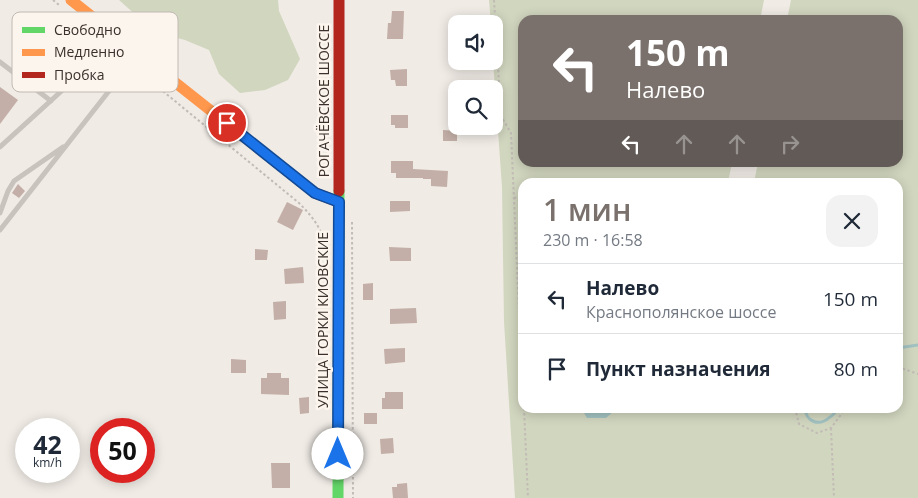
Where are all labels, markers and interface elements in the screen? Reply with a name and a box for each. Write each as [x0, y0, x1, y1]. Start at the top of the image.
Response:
legend [12, 12, 178, 92]
map controls [448, 15, 503, 135]
button: sound [448, 15, 503, 70]
text: Свободно [54, 20, 121, 39]
street label: РОГАЧЁВСКОЕ ШОССЕ [314, 25, 333, 177]
text: 150 m [626, 29, 730, 76]
icon: left [543, 35, 608, 100]
text: Медленно [54, 42, 125, 61]
text: Пробка [54, 65, 105, 84]
text: Налево [626, 74, 705, 104]
button: search [448, 80, 503, 135]
pin [206, 102, 248, 144]
icon: arrive [213, 109, 241, 137]
icon: left [617, 130, 645, 158]
icon: ahead [670, 130, 698, 158]
icon: ahead [723, 130, 751, 158]
icon: right [776, 130, 804, 158]
text: 1 мин [543, 189, 631, 230]
button: close [826, 195, 878, 247]
text: 230 m · 16:58 [543, 229, 643, 251]
street label: УЛИЦА ГОРКИ КИОВСКИЕ [313, 232, 332, 408]
text: Налево [586, 275, 659, 301]
icon: left [543, 285, 571, 313]
text: 150 m [823, 286, 878, 312]
text: Краснополянское шоссе [586, 301, 776, 323]
icon: arrive [543, 355, 571, 383]
text: Пункт назначения [586, 356, 771, 382]
text: 80 m [834, 356, 878, 382]
speed limit sign: 50 [90, 418, 155, 483]
text: 42 [33, 427, 62, 461]
position arrow [311, 427, 363, 479]
text: km/h [33, 454, 62, 471]

